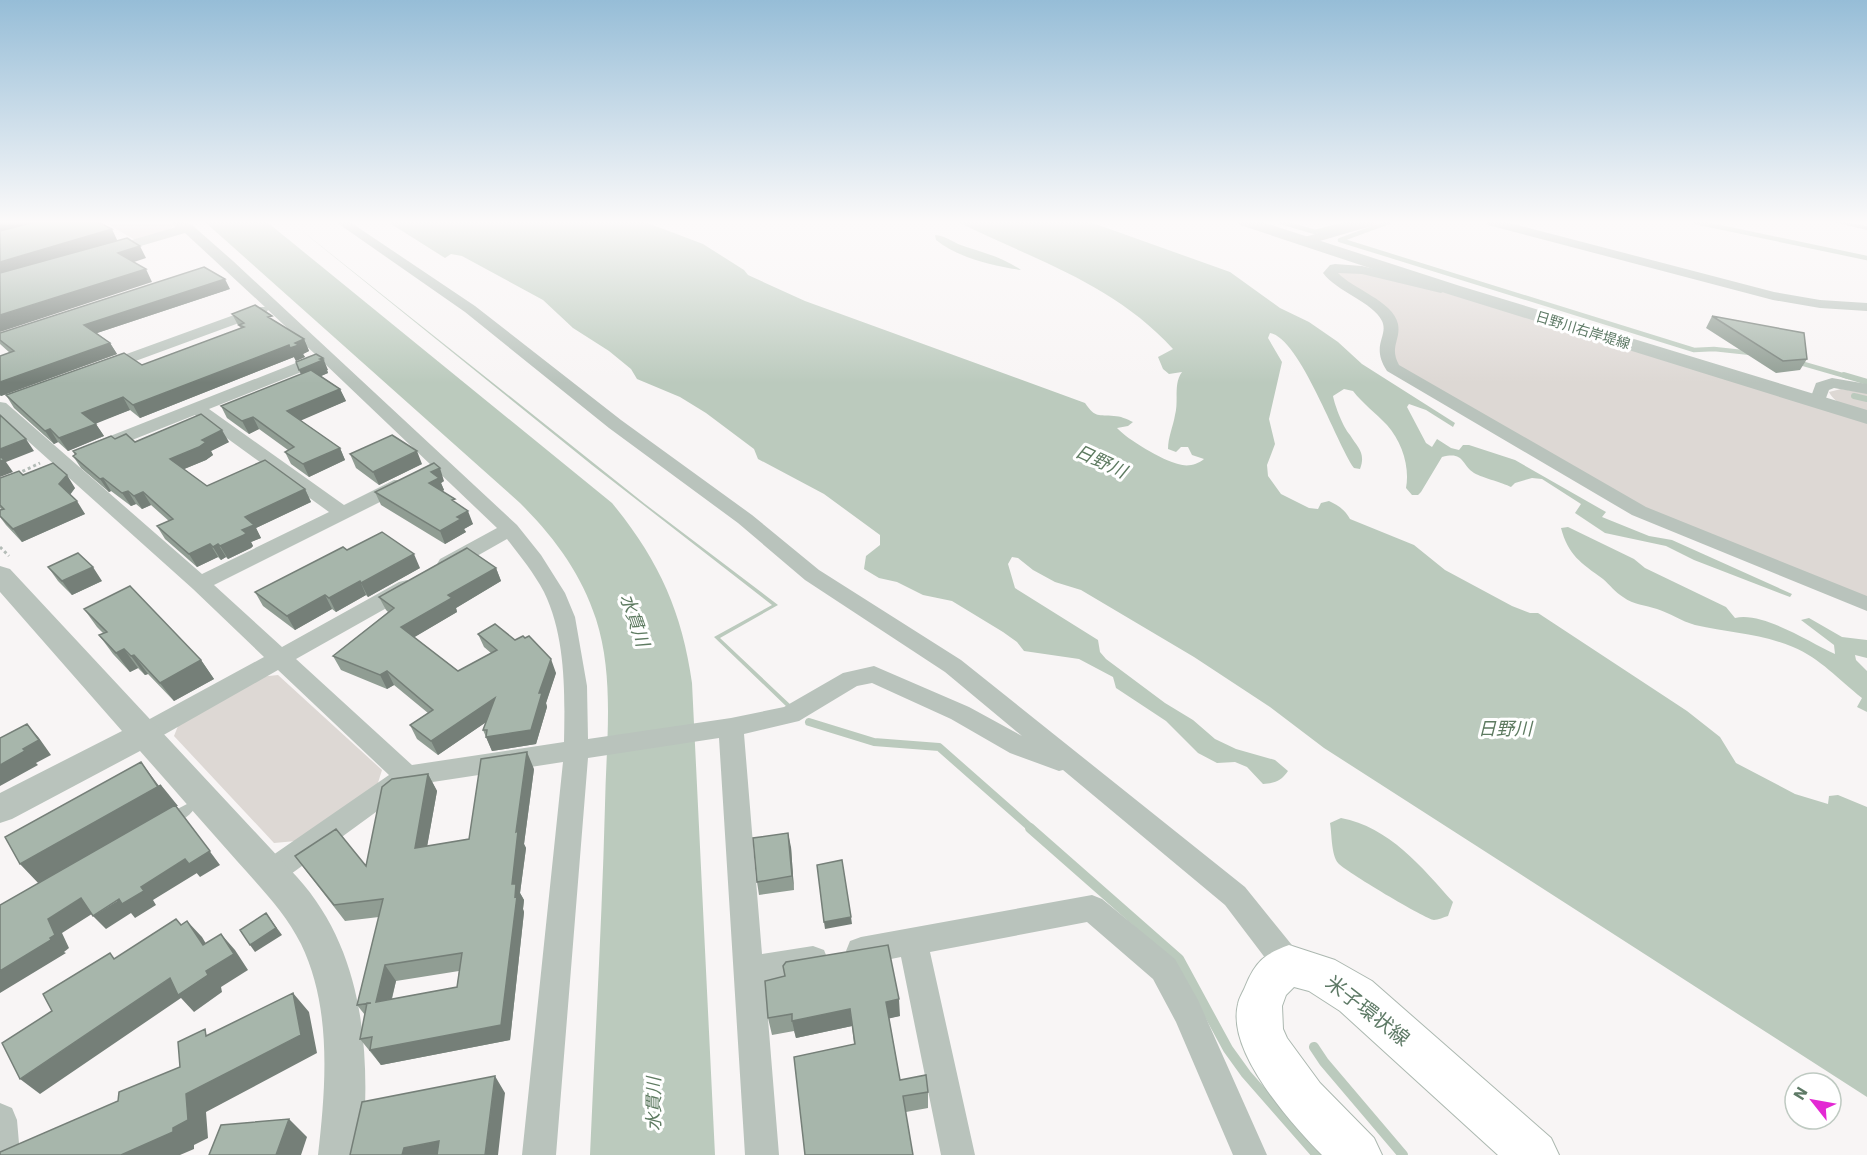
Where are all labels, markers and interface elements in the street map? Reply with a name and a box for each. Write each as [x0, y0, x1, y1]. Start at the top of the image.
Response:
street label: 日野川右岸堤線 [1534, 307, 1632, 353]
water label: 日野川 [1072, 439, 1132, 484]
water label: 水貫川 [615, 591, 655, 651]
water label: 日野川 [1478, 717, 1534, 740]
street label: 米子環状線 [1320, 969, 1416, 1051]
north arrow [1783, 1071, 1843, 1131]
water label: 水貫川 [642, 1075, 665, 1131]
text: N [1789, 1083, 1812, 1103]

